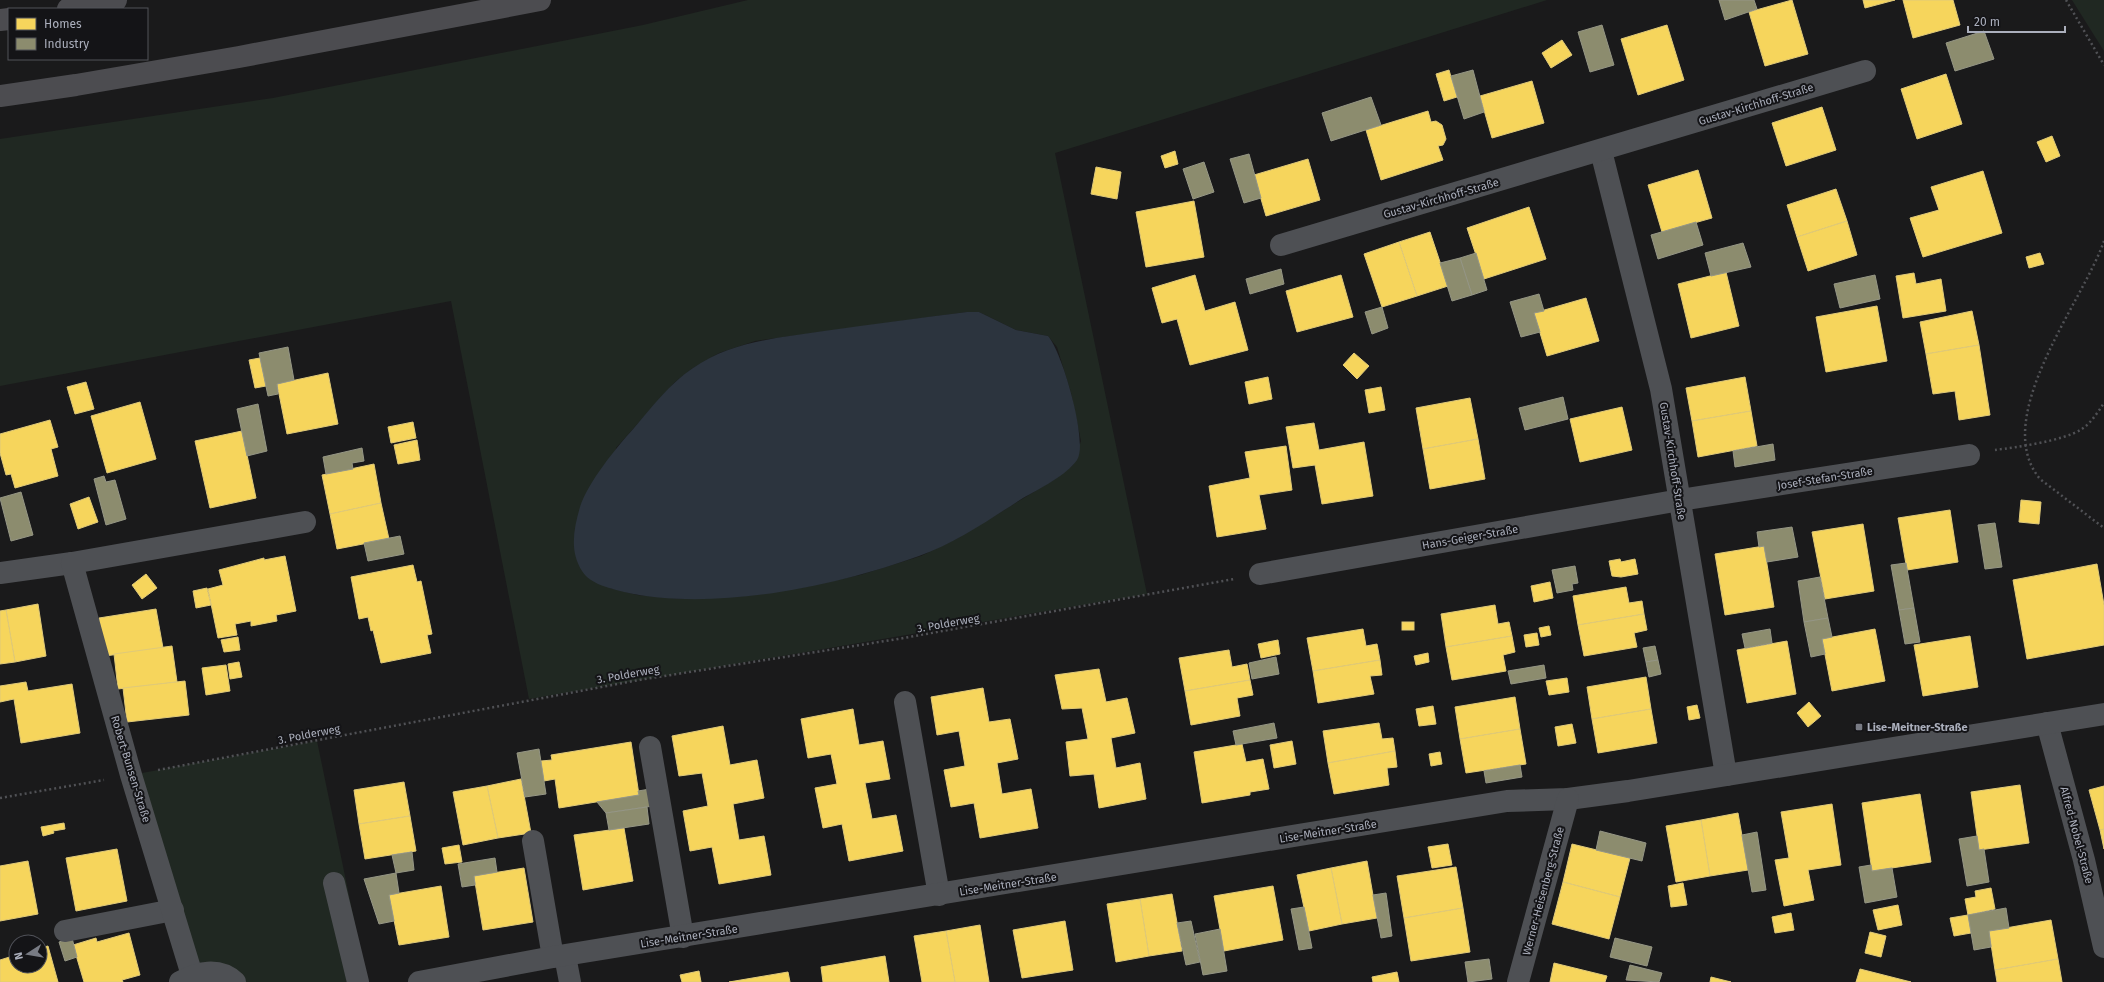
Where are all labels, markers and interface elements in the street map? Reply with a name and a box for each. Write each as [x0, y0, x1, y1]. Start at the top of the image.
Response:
legend [8, 8, 148, 60]
scale bar [1968, 8, 2065, 34]
text: 20 m [1974, 15, 2000, 29]
text: Homes [44, 17, 82, 31]
text: Industry [44, 37, 89, 51]
street label: Gustav-Kirchhoff-Straße [1697, 81, 1815, 128]
street label: Gustav-Kirchhoff-Straße [1382, 176, 1500, 221]
street label: Gustav-Kirchhoff-Straße [1657, 401, 1688, 521]
street label: Josef-Stefan-Straße [1776, 465, 1874, 492]
street label: Hans-Geiger-Straße [1421, 523, 1519, 552]
street label: 3. Polderweg [916, 612, 981, 635]
street label: 3. Polderweg [596, 663, 661, 686]
street label: Robert-Bunsen-Straße [108, 714, 153, 824]
place label: Lise-Meitner-Straße [1867, 721, 1968, 734]
street label: 3. Polderweg [277, 722, 342, 747]
marker: Lise-Meitner-Straße [1854, 722, 1864, 732]
street label: Alfred-Nobel-Straße [2057, 785, 2096, 885]
street label: Lise-Meitner-Straße [1278, 817, 1378, 846]
street label: Werner-Heisenberg-Straße [1520, 825, 1567, 957]
street label: Lise-Meitner-Straße [958, 870, 1058, 899]
street label: Lise-Meitner-Straße [639, 922, 739, 951]
north arrow [8, 934, 48, 974]
text: N [12, 951, 26, 961]

